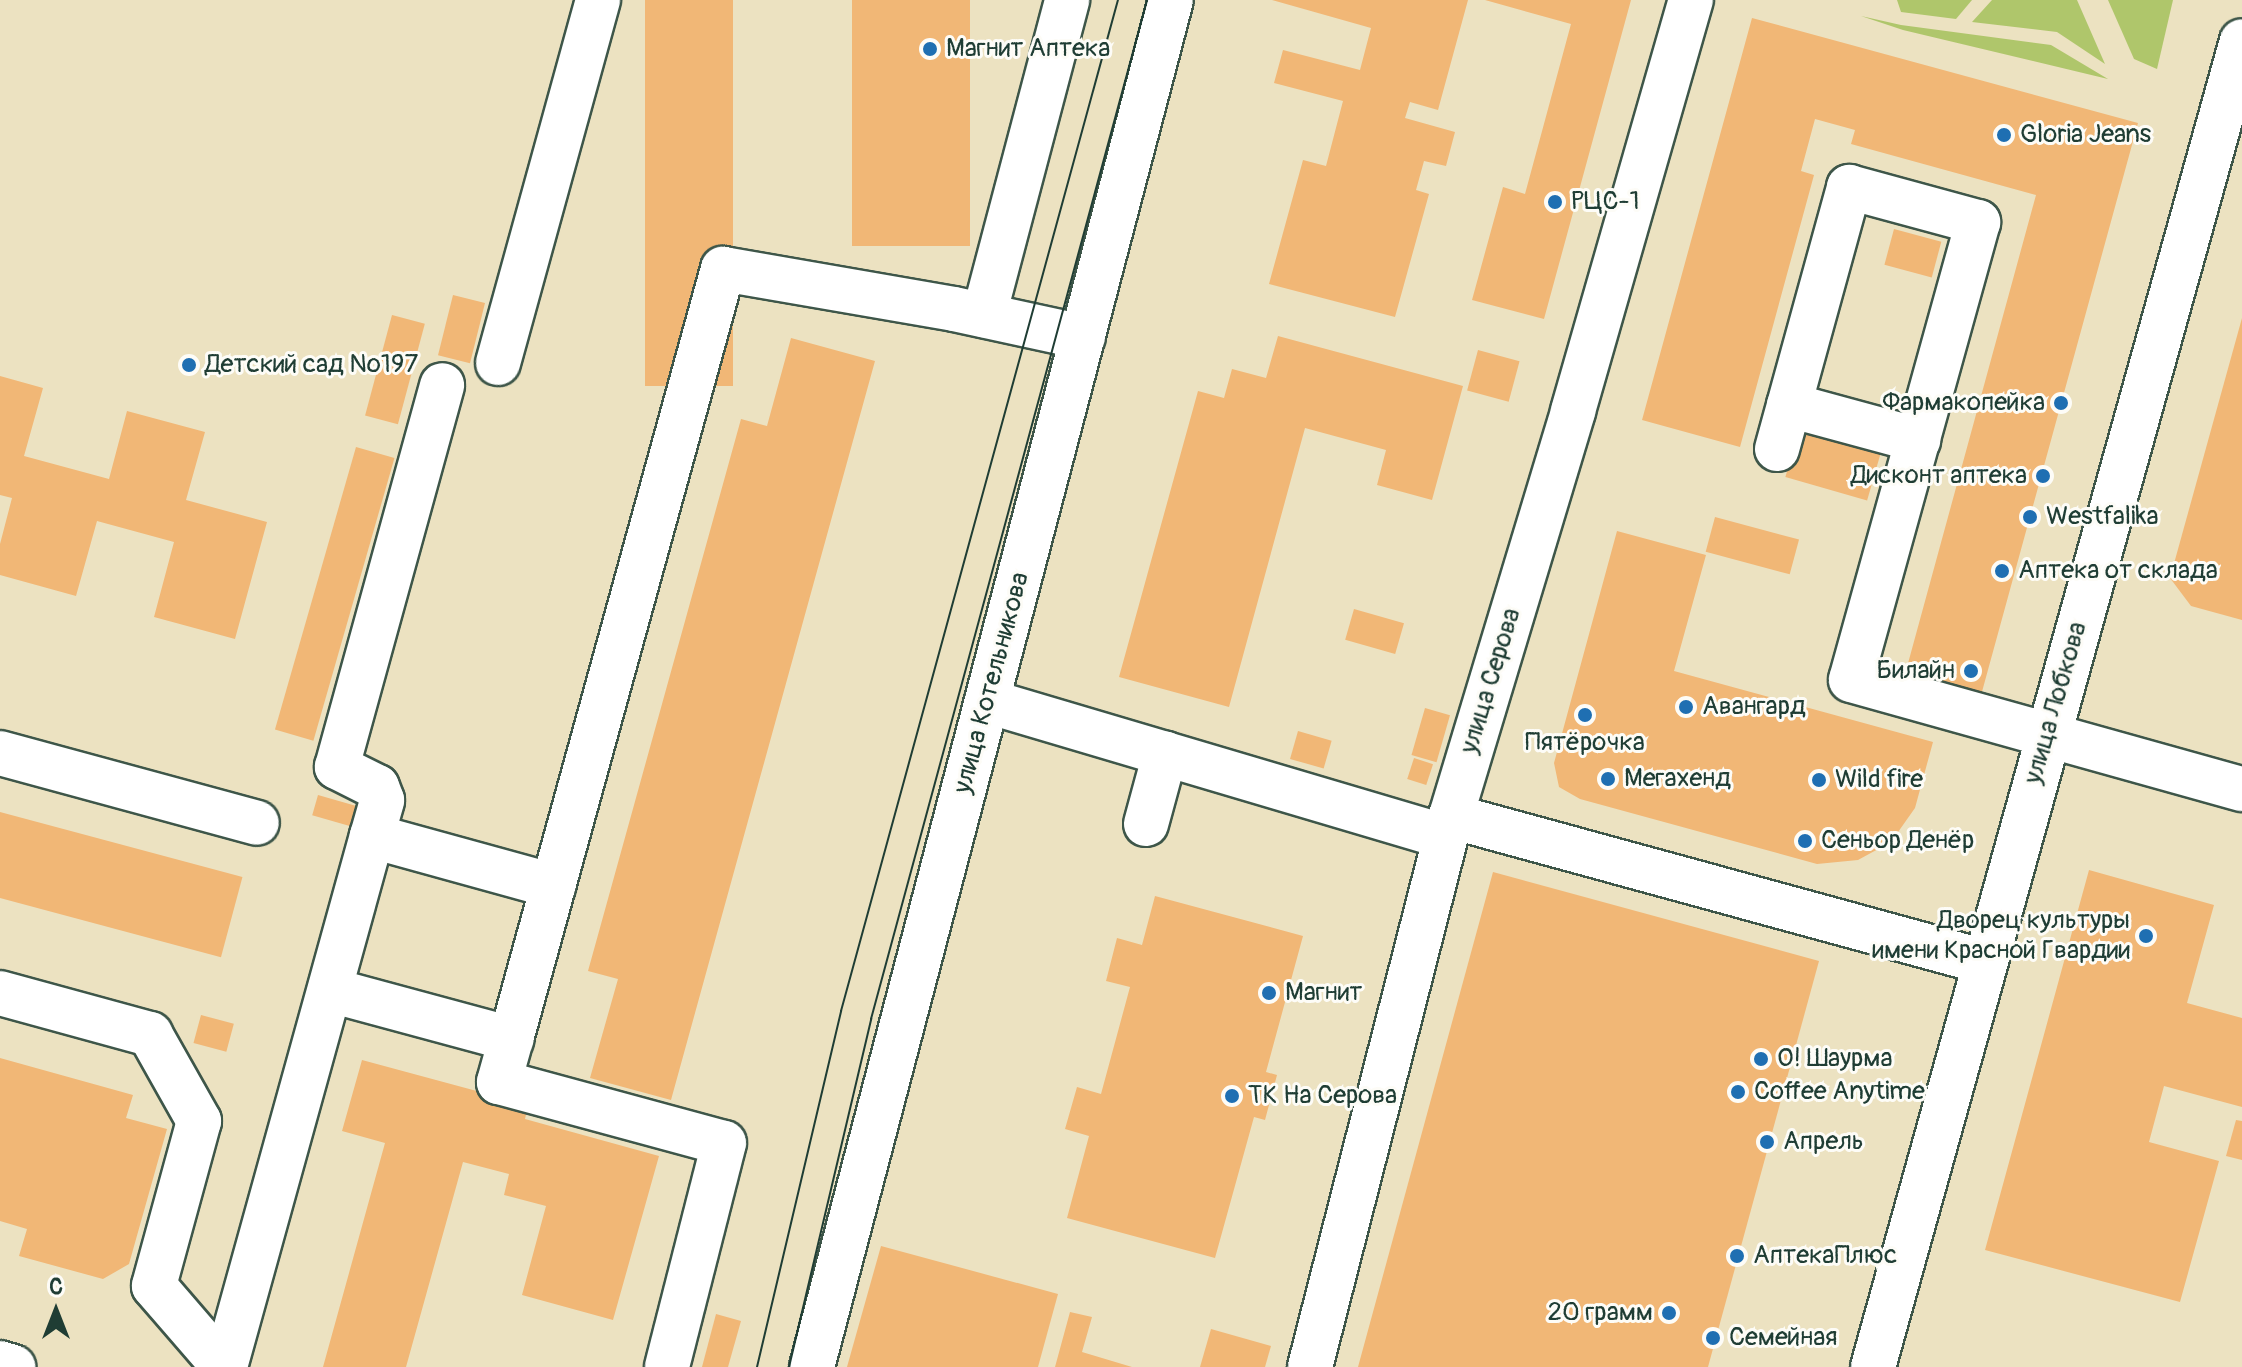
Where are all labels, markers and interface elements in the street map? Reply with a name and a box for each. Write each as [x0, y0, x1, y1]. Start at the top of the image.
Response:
place label: Магнит Аптека [946, 33, 1110, 65]
marker: Магнит Аптека [921, 40, 939, 58]
place label: Gloria Jeans [2020, 119, 2151, 151]
marker: Gloria Jeans [1995, 126, 2013, 144]
place label: РЦС-1 [1571, 186, 1640, 218]
marker: РЦС-1 [1546, 193, 1564, 211]
place label: Детский сад №197 [205, 349, 418, 381]
marker: Детский сад №197 [180, 356, 198, 374]
place label: Фармакопейка [1883, 387, 2045, 419]
marker: Фармакопейка [2052, 394, 2070, 412]
place label: Дисконт аптека [1851, 460, 2027, 492]
marker: Дисконт аптека [2034, 467, 2052, 485]
place label: Westfalika [2046, 501, 2158, 533]
marker: Westfalika [2021, 508, 2039, 526]
place label: Аптека от склада [2018, 555, 2218, 587]
marker: Аптека от склада [1993, 562, 2011, 580]
street label: улица Котельникова [947, 569, 1037, 797]
street label: улица Серова [1454, 605, 1528, 757]
street label: улица Лобкова [2018, 618, 2094, 788]
place label: Билайн [1877, 655, 1955, 687]
marker: Билайн [1962, 662, 1980, 680]
place label: Авангард [1702, 691, 1806, 723]
marker: Авангард [1677, 698, 1695, 716]
marker: Пятёрочка [1576, 706, 1594, 724]
place label: Пятёрочка [1525, 727, 1645, 759]
place label: Мегахенд [1624, 763, 1731, 795]
place label: Wild fire [1835, 764, 1923, 796]
marker: Мегахенд [1599, 770, 1617, 788]
marker: Wild fire [1810, 771, 1828, 789]
place label: Сеньор Денёр [1821, 825, 1974, 857]
marker: Сеньор Денёр [1796, 832, 1814, 850]
place label: Дворец культуры имени Красной Гвардии [1872, 905, 2130, 966]
marker: Дворец культуры имени Красной Гвардии [2137, 927, 2155, 945]
place label: Магнит [1285, 977, 1362, 1009]
marker: Магнит [1260, 984, 1278, 1002]
place label: О! Шаурма [1777, 1043, 1893, 1075]
marker: О! Шаурма [1752, 1050, 1770, 1068]
place label: Coffee Anytime [1754, 1076, 1925, 1108]
place label: ТК На Серова [1248, 1080, 1397, 1112]
marker: Coffee Anytime [1729, 1083, 1747, 1101]
marker: ТК На Серова [1223, 1087, 1241, 1105]
place label: Апрель [1783, 1126, 1864, 1158]
marker: Апрель [1758, 1133, 1776, 1151]
place label: АптекаПлюс [1753, 1240, 1897, 1272]
marker: АптекаПлюс [1728, 1247, 1746, 1265]
north arrow [16, 1271, 96, 1351]
text: С [49, 1273, 63, 1301]
place label: 20 грамм [1548, 1297, 1653, 1329]
marker: 20 грамм [1660, 1304, 1678, 1322]
place label: Семейная [1729, 1322, 1838, 1354]
marker: Семейная [1704, 1329, 1722, 1347]

